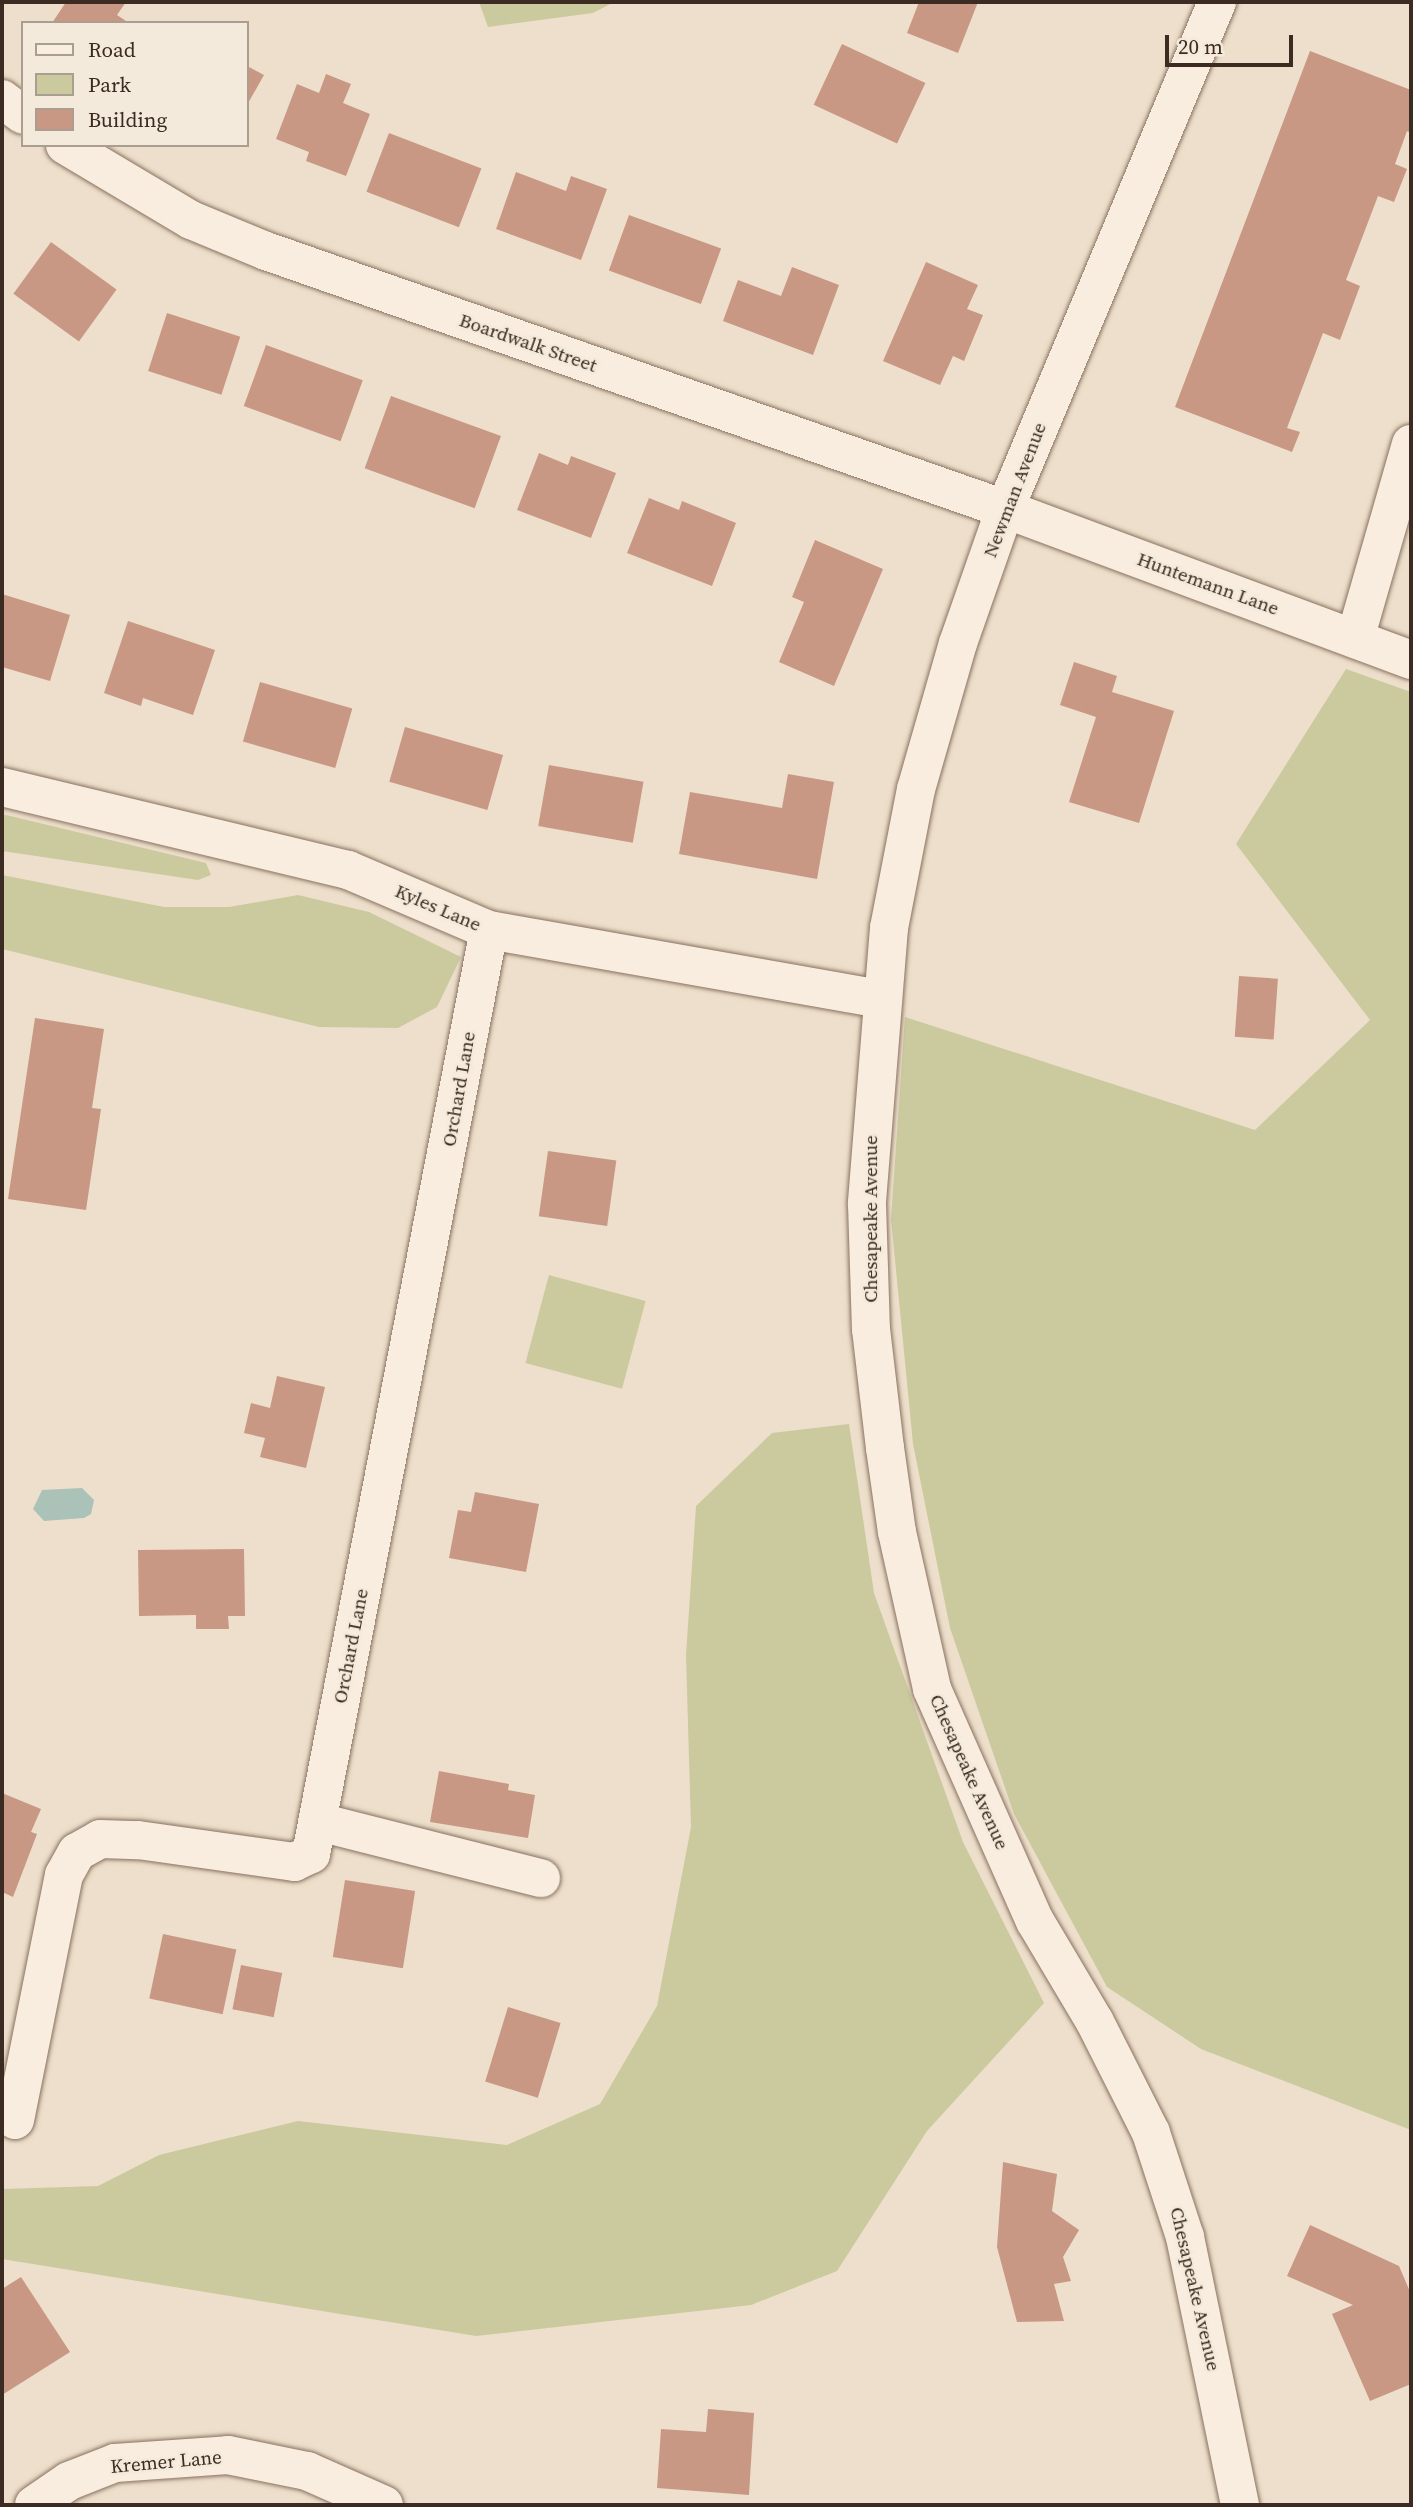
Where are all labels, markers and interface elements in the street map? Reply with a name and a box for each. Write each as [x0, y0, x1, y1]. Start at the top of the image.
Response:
legend [21, 21, 248, 147]
scale bar [1168, 21, 1296, 65]
text: 20 m [1178, 32, 1223, 61]
text: Road [88, 35, 136, 64]
text: Park [88, 70, 131, 99]
text: Building [88, 105, 167, 134]
street label: Boardwalk Street [456, 309, 600, 377]
street label: Newman Avenue [979, 419, 1051, 561]
street label: Huntemann Lane [1134, 548, 1282, 620]
street label: Kyles Lane [392, 880, 484, 936]
street label: Orchard Lane [438, 1030, 480, 1148]
street label: Chesapeake Avenue [860, 1135, 882, 1303]
street label: Orchard Lane [329, 1587, 373, 1705]
street label: Chesapeake Avenue [925, 1691, 1013, 1853]
street label: Chesapeake Avenue [1165, 2205, 1225, 2373]
street label: Kremer Lane [109, 2446, 223, 2478]

